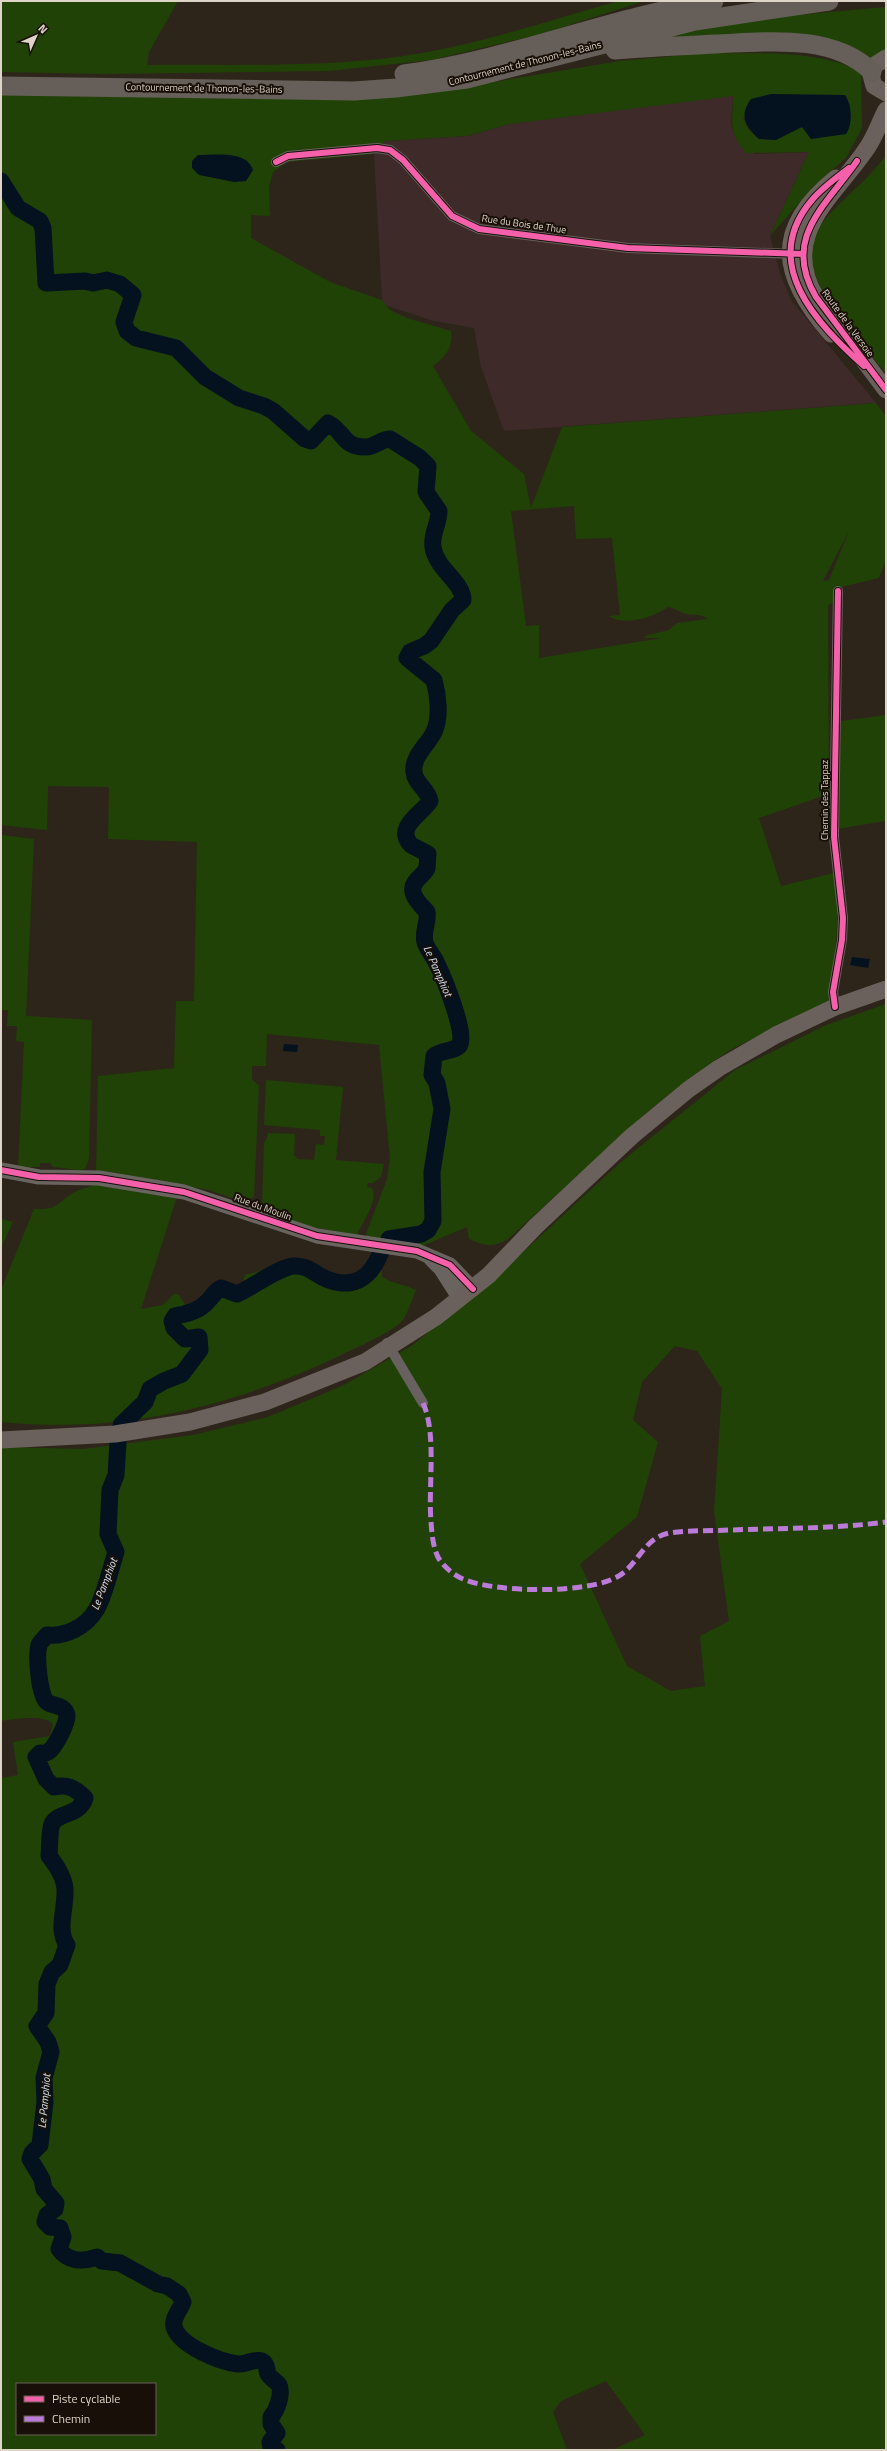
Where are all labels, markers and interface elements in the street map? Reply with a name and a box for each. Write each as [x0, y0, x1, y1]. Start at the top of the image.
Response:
north arrow [16, 16, 56, 56]
text: N [35, 21, 51, 37]
street label: Contournement de Thonon-les-Bains [447, 37, 603, 89]
street label: Contournement de Thonon-les-Bains [125, 79, 283, 97]
street label: Rue du Bois de Thue [481, 211, 567, 237]
street label: Route de la Versoie [818, 286, 878, 360]
street label: Chemin des Tappaz [817, 759, 832, 840]
water label: Le Pamphiot [420, 943, 457, 1000]
street label: Rue du Moulin [232, 1190, 294, 1224]
water label: Le Pamphiot [87, 1554, 122, 1612]
water label: Le Pamphiot [34, 2072, 54, 2129]
legend [16, 2383, 156, 2435]
text: Piste cyclable [52, 2389, 120, 2408]
text: Chemin [52, 2409, 90, 2428]

